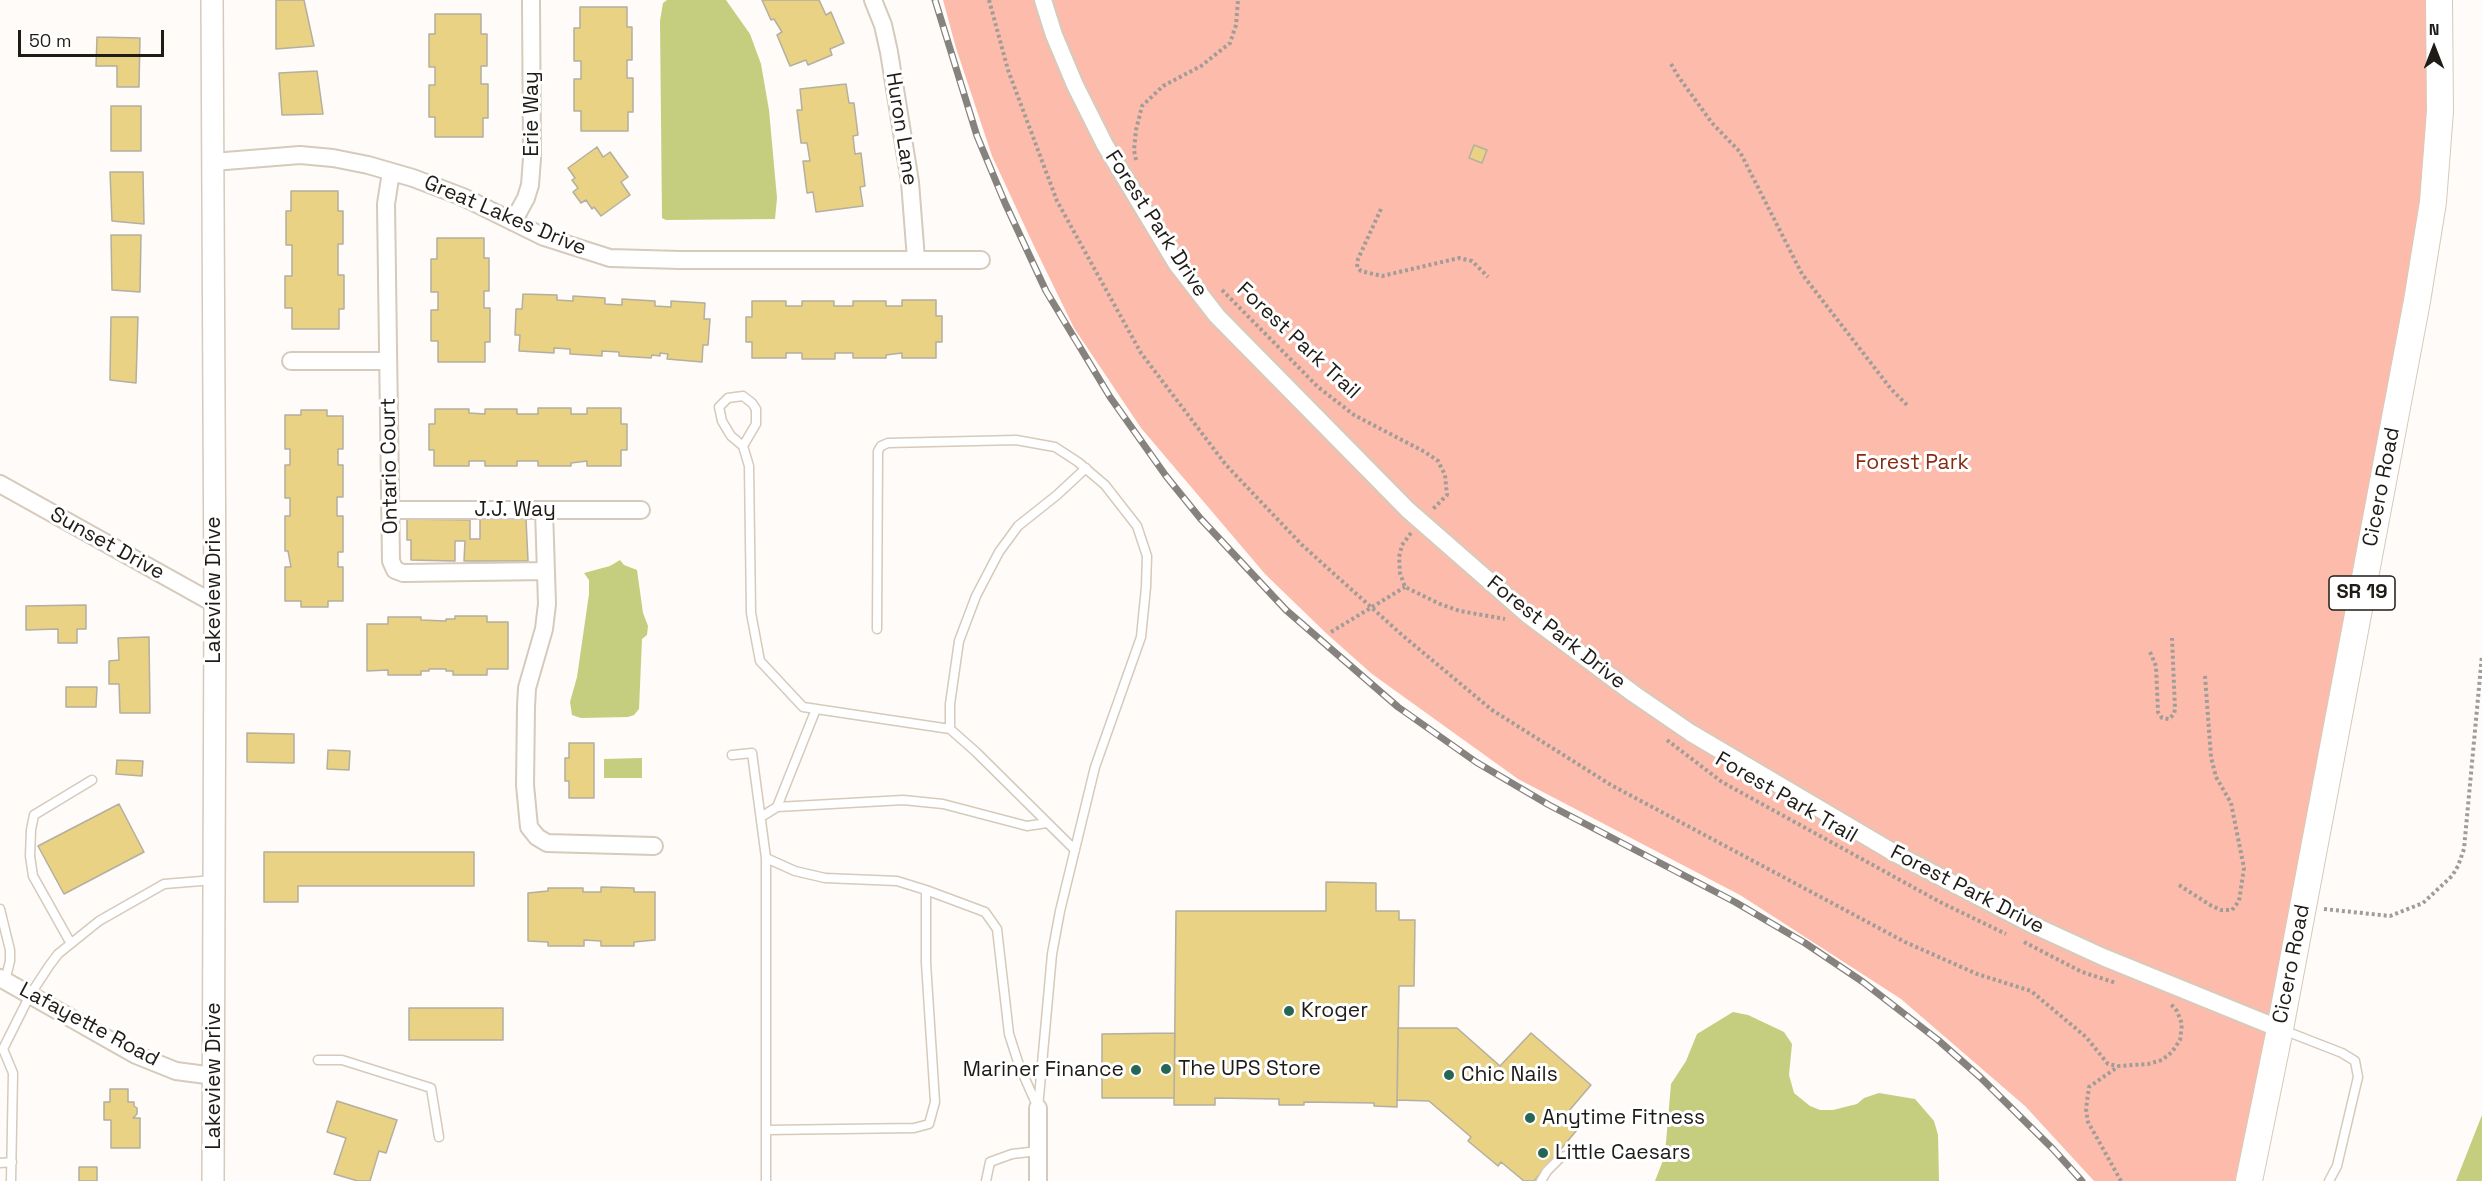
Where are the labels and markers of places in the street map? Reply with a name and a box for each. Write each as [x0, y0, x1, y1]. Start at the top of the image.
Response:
place label: Kroger [1301, 998, 1368, 1024]
marker: Kroger [1282, 1004, 1296, 1018]
place label: The UPS Store [1178, 1056, 1321, 1082]
place label: Mariner Finance [963, 1057, 1124, 1083]
marker: The UPS Store [1159, 1062, 1173, 1076]
place label: Chic Nails [1461, 1062, 1558, 1088]
marker: Mariner Finance [1129, 1063, 1143, 1077]
marker: Chic Nails [1442, 1068, 1456, 1082]
place label: Anytime Fitness [1542, 1105, 1705, 1131]
marker: Anytime Fitness [1523, 1111, 1537, 1125]
place label: Little Caesars [1555, 1140, 1691, 1166]
marker: Little Caesars [1536, 1146, 1550, 1160]

